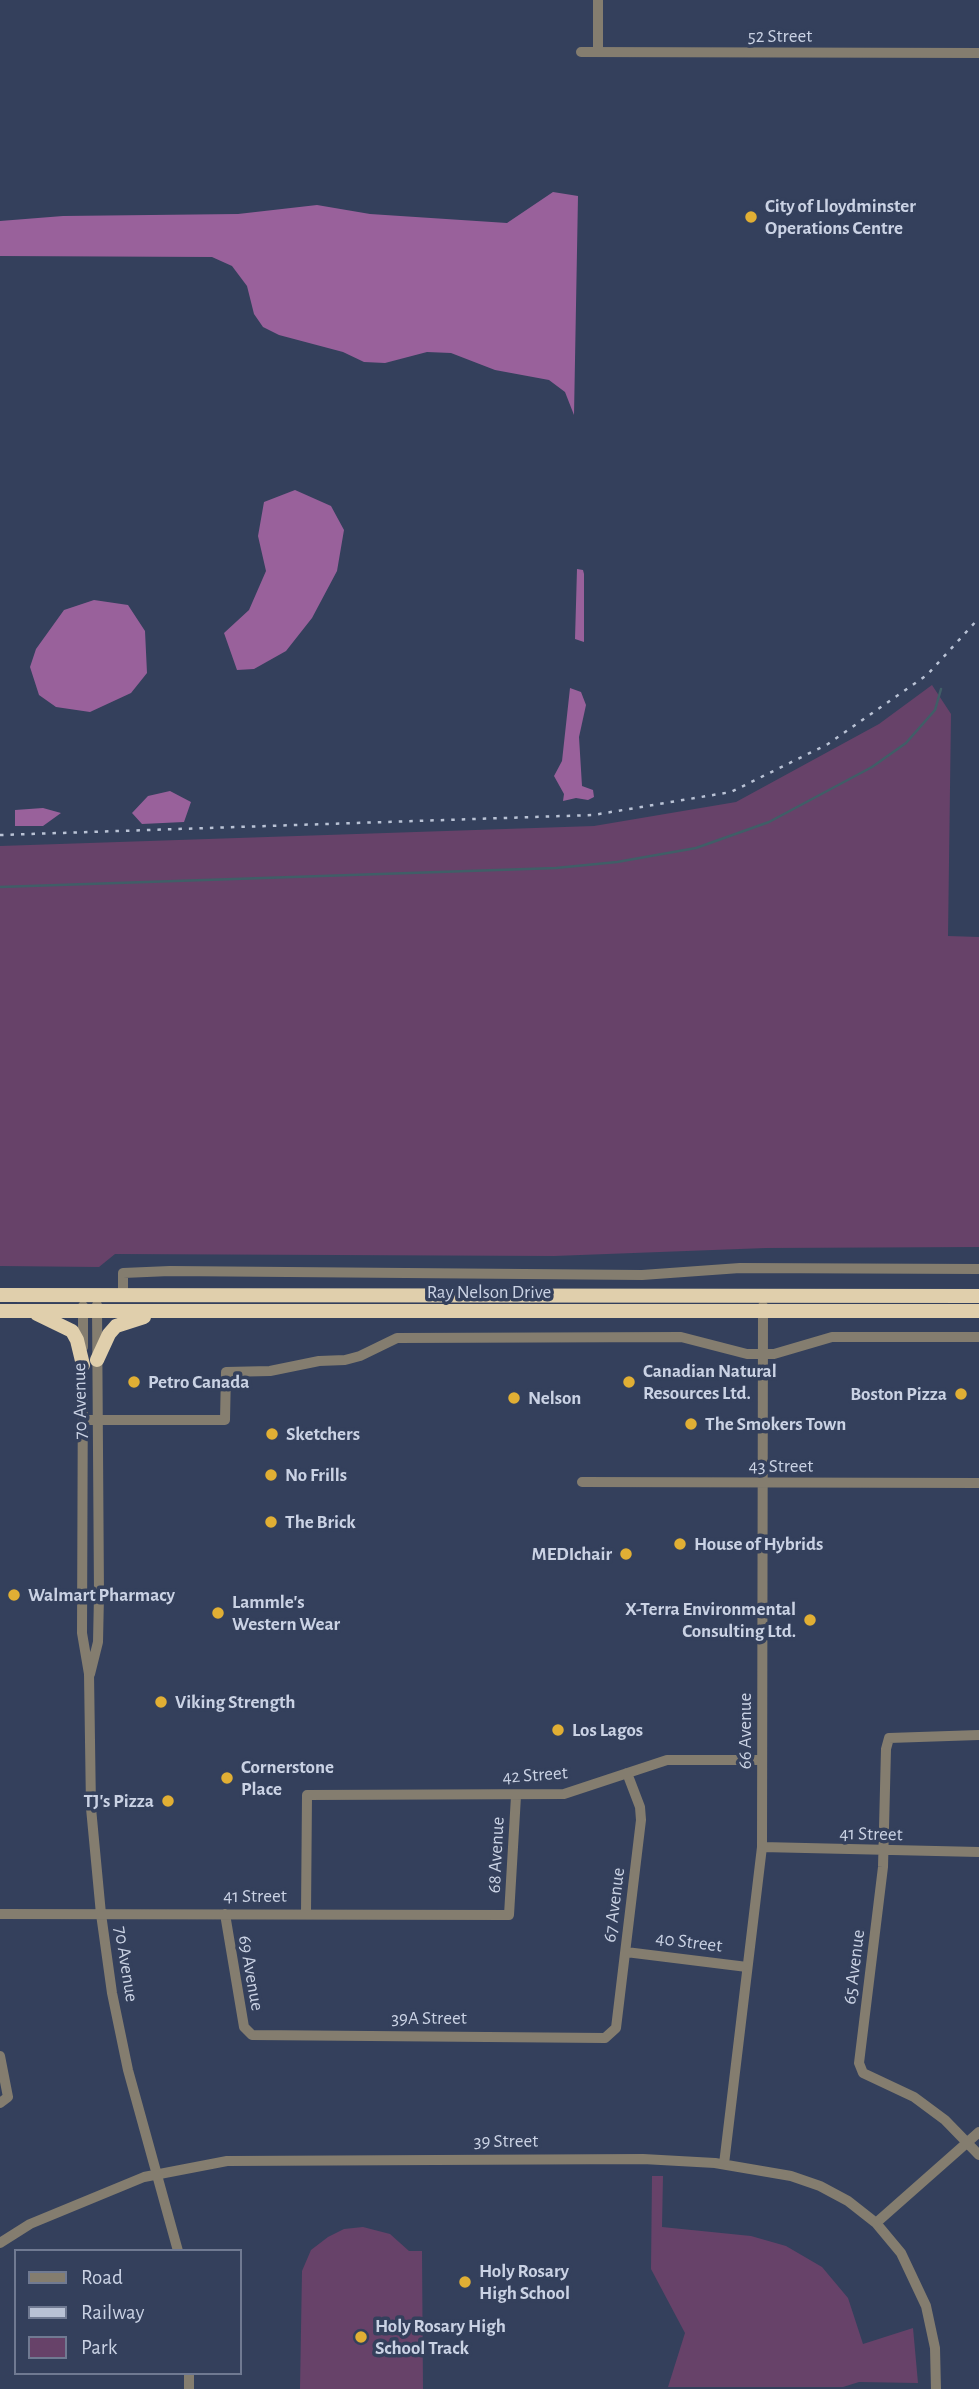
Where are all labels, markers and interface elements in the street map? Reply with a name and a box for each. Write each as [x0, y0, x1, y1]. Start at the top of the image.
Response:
street label: 52 Street [748, 25, 812, 47]
place label: City of Lloydminster Operations Centre [765, 195, 916, 239]
marker: City of Lloydminster Operations Centre [743, 209, 759, 225]
street label: Ray Nelson Drive [427, 1281, 551, 1303]
place label: Canadian Natural Resources Ltd. [643, 1360, 777, 1404]
street label: 70 Avenue [68, 1363, 92, 1439]
place label: Petro Canada [148, 1371, 249, 1393]
marker: Petro Canada [126, 1374, 142, 1390]
marker: Canadian Natural Resources Ltd. [621, 1374, 637, 1390]
place label: Boston Pizza [850, 1383, 947, 1405]
marker: Boston Pizza [953, 1386, 969, 1402]
place label: Nelson [528, 1387, 581, 1409]
marker: Nelson [506, 1390, 522, 1406]
place label: The Smokers Town [705, 1413, 846, 1435]
marker: The Smokers Town [683, 1416, 699, 1432]
place label: Sketchers [286, 1423, 360, 1445]
marker: Sketchers [264, 1426, 280, 1442]
street label: 43 Street [749, 1455, 813, 1477]
place label: No Frills [285, 1464, 347, 1486]
marker: No Frills [263, 1467, 279, 1483]
place label: The Brick [285, 1511, 356, 1533]
marker: The Brick [263, 1514, 279, 1530]
place label: House of Hybrids [694, 1533, 823, 1555]
marker: House of Hybrids [672, 1536, 688, 1552]
place label: MEDIchair [532, 1543, 612, 1565]
marker: MEDIchair [618, 1546, 634, 1562]
place label: Walmart Pharmacy [28, 1584, 175, 1606]
marker: Walmart Pharmacy [6, 1587, 22, 1603]
place label: Lammle's Western Wear [232, 1591, 340, 1635]
place label: X-Terra Environmental Consulting Ltd. [625, 1598, 796, 1642]
marker: Lammle's Western Wear [210, 1605, 226, 1621]
marker: X-Terra Environmental Consulting Ltd. [802, 1612, 818, 1628]
place label: Viking Strength [175, 1691, 295, 1713]
street label: 66 Avenue [734, 1693, 756, 1769]
marker: Viking Strength [153, 1694, 169, 1710]
place label: Los Lagos [572, 1719, 643, 1741]
marker: Los Lagos [550, 1722, 566, 1738]
place label: Cornerstone Place [241, 1756, 334, 1800]
street label: 42 Street [501, 1761, 569, 1789]
marker: Cornerstone Place [219, 1770, 235, 1786]
place label: TJ's Pizza [83, 1790, 154, 1812]
marker: TJ's Pizza [160, 1793, 176, 1809]
street label: 68 Avenue [483, 1816, 509, 1894]
street label: 41 Street [839, 1822, 903, 1846]
street label: 67 Avenue [598, 1866, 630, 1944]
street label: 41 Street [223, 1885, 287, 1907]
street label: 70 Avenue [109, 1924, 143, 2004]
street label: 40 Street [654, 1927, 724, 1957]
street label: 65 Avenue [838, 1928, 870, 2006]
street label: 69 Avenue [233, 1933, 269, 2013]
street label: 39A Street [391, 2007, 467, 2029]
street label: 39 Street [474, 2130, 538, 2152]
legend [14, 2249, 242, 2375]
place label: Holy Rosary High School [479, 2260, 570, 2304]
text: Road [81, 2267, 123, 2288]
marker: Holy Rosary High School [457, 2274, 473, 2290]
text: Railway [81, 2302, 144, 2323]
place label: Holy Rosary High School Track [375, 2315, 506, 2359]
marker: Holy Rosary High School Track [353, 2329, 369, 2345]
text: Park [81, 2337, 117, 2358]

